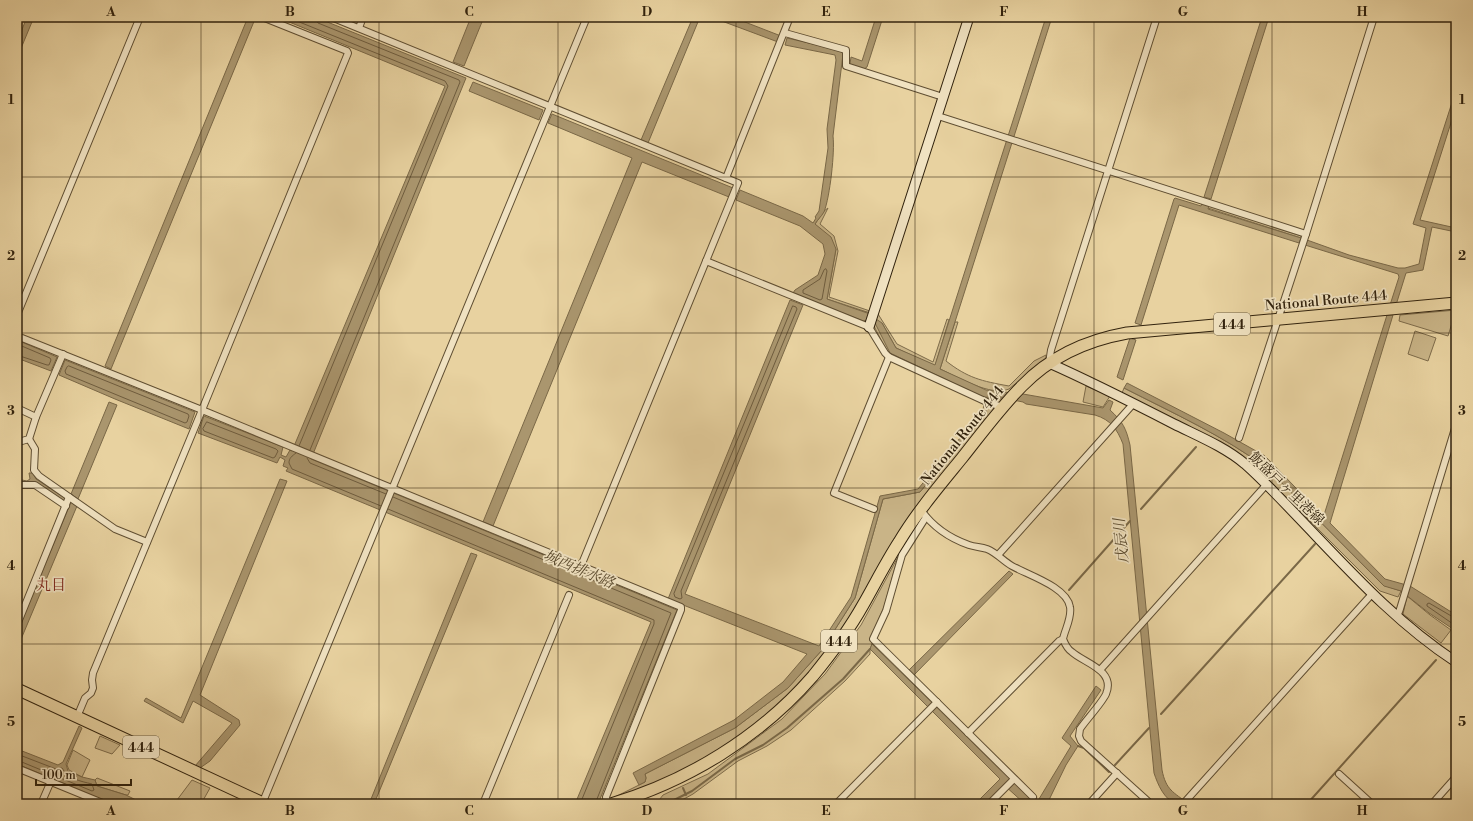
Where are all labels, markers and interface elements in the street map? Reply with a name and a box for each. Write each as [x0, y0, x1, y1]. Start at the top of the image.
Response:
text: A [105, 4, 116, 20]
text: B [285, 4, 295, 20]
text: C [464, 4, 474, 20]
text: D [642, 4, 652, 20]
text: E [821, 4, 831, 20]
text: F [999, 4, 1009, 20]
text: G [1178, 4, 1189, 20]
text: H [1357, 4, 1368, 20]
text: 1 [8, 92, 15, 108]
text: 1 [1459, 92, 1466, 108]
text: 2 [7, 248, 15, 264]
text: 2 [1458, 248, 1466, 264]
street label: National Route 444 [1264, 287, 1388, 315]
road number: 444 [1214, 313, 1250, 335]
street label: National Route 444 [917, 382, 1008, 489]
text: 3 [7, 403, 15, 419]
text: 3 [1458, 403, 1466, 419]
street label: 飯盛戸ヶ里港線 [1245, 448, 1328, 529]
water label: 戊辰川 [1110, 516, 1133, 564]
water label: 城西排水路 [541, 546, 618, 593]
text: 4 [7, 558, 16, 574]
text: 4 [1458, 558, 1467, 574]
district label: 丸目 [36, 576, 66, 595]
road number: 444 [821, 630, 857, 652]
text: 5 [7, 714, 15, 730]
text: 5 [1458, 714, 1466, 730]
road number: 444 [123, 736, 159, 758]
scale bar [36, 761, 131, 787]
text: 100 m [42, 768, 76, 783]
text: A [105, 803, 116, 819]
text: B [285, 803, 295, 819]
text: C [464, 803, 474, 819]
text: D [642, 803, 652, 819]
text: E [821, 803, 831, 819]
text: F [999, 803, 1009, 819]
text: G [1178, 803, 1189, 819]
text: H [1357, 803, 1368, 819]

